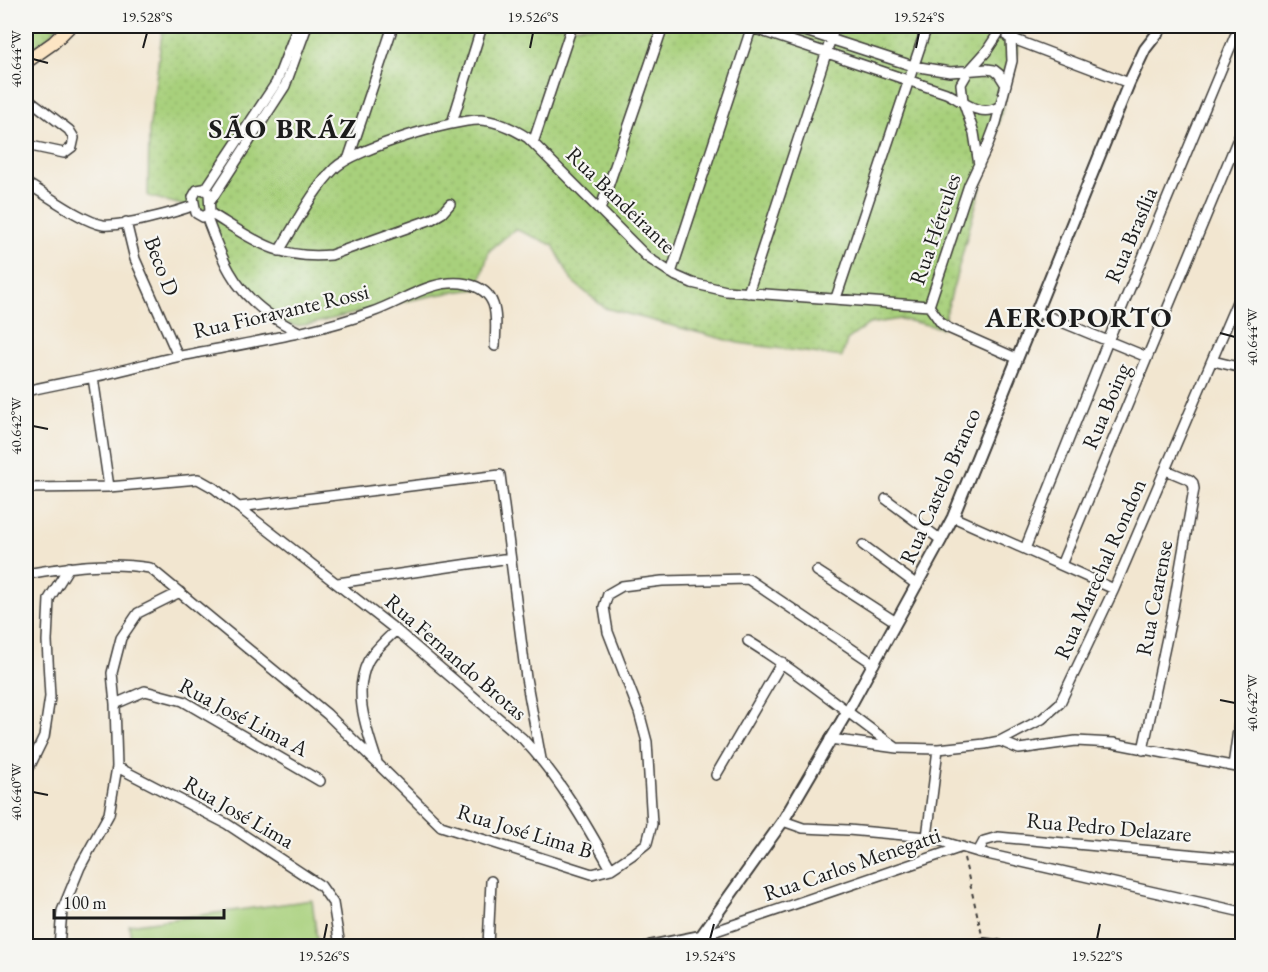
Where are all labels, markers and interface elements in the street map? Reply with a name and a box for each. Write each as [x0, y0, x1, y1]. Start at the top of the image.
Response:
text: 19.528°S [122, 7, 172, 26]
text: 19.526°S [508, 7, 558, 26]
text: 19.524°S [894, 7, 944, 26]
text: 40.644°W [6, 30, 25, 88]
district label: SÃO BRÁZ [208, 110, 358, 146]
street label: Rua Bandeirante [560, 140, 682, 260]
street label: Rua Hércules [902, 170, 968, 288]
street label: Rua Brasília [1098, 182, 1164, 287]
street label: Beco D [137, 232, 187, 300]
street label: Rua Fioravante Rossi [190, 277, 372, 345]
district label: AEROPORTO [984, 299, 1173, 335]
text: 40.644°W [1242, 308, 1261, 366]
street label: Rua Boing [1075, 358, 1137, 453]
text: 40.642°W [6, 397, 25, 455]
street label: Rua Castelo Branco [893, 403, 987, 569]
street label: Rua Marechal Rondon [1047, 474, 1153, 664]
street label: Rua Cearense [1129, 538, 1179, 658]
street label: Rua Fernando Brotas [379, 587, 533, 727]
street label: Rua José Lima A [174, 671, 314, 764]
text: 40.642°W [1242, 674, 1261, 732]
text: 40.640°W [6, 763, 25, 821]
street label: Rua José Lima [178, 769, 300, 855]
street label: Rua José Lima B [454, 797, 596, 865]
street label: Rua Pedro Delazare [1025, 805, 1193, 849]
street label: Rua Carlos Menegatti [760, 820, 944, 908]
scale bar [54, 882, 224, 920]
text: 100 m [63, 891, 107, 914]
text: 19.526°S [299, 946, 349, 965]
text: 19.524°S [685, 946, 735, 965]
text: 19.522°S [1072, 946, 1122, 965]

